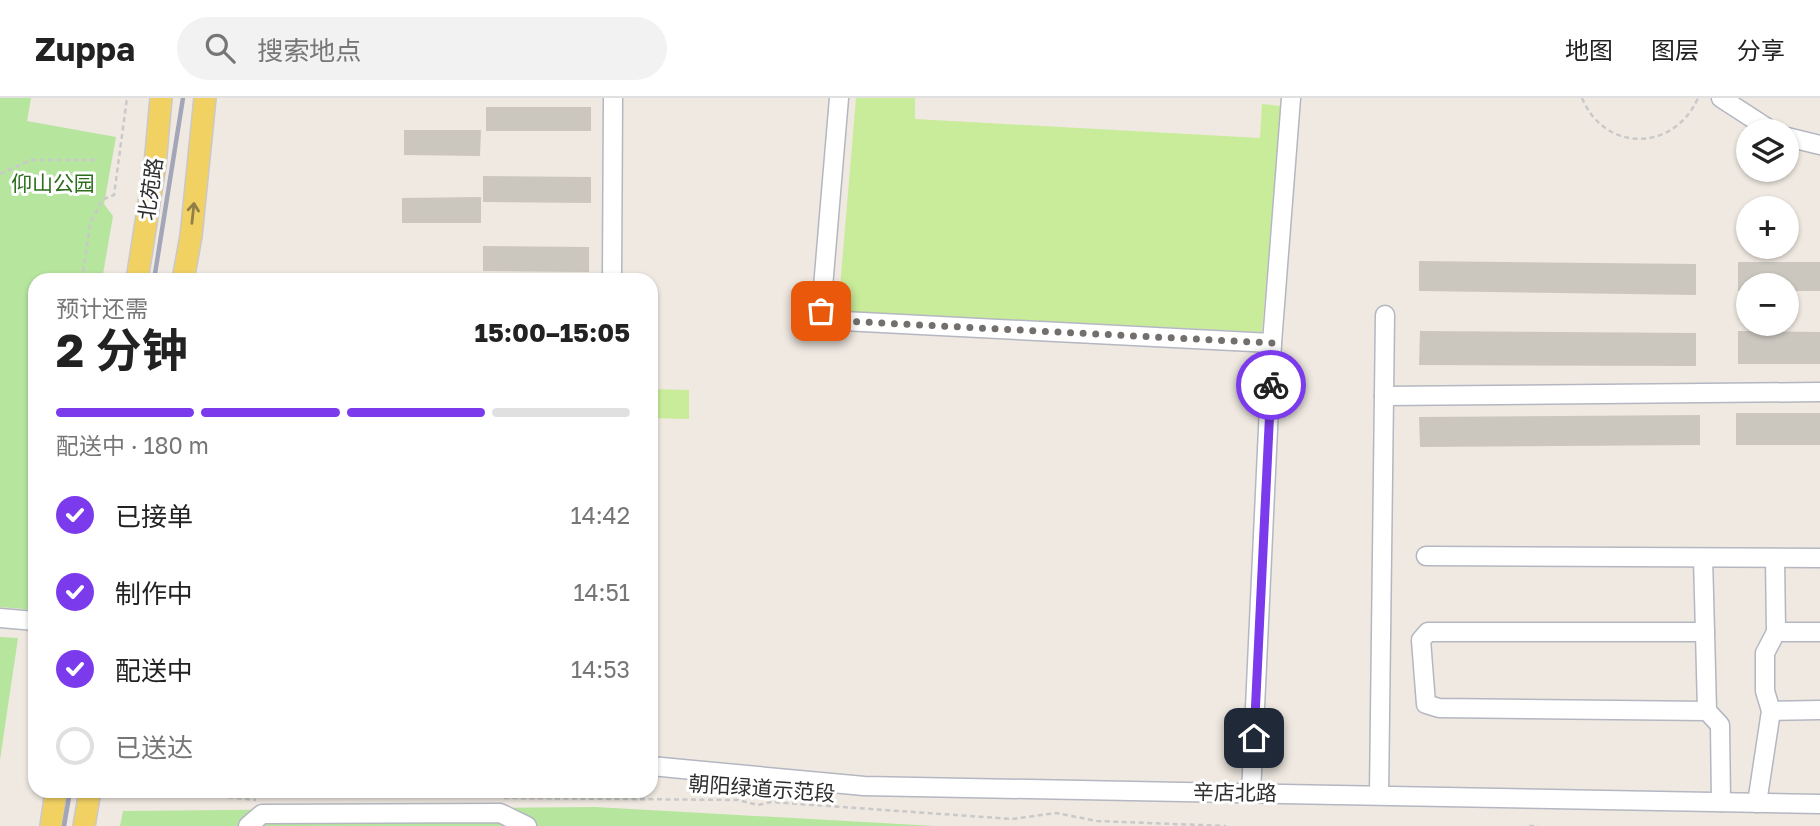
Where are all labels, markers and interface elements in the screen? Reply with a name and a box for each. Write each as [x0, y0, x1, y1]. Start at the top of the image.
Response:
search box [177, 17, 667, 80]
text: Zuppa [35, 29, 135, 68]
icon: search [201, 29, 239, 67]
text: 搜索地点 [257, 35, 361, 66]
text: 地图 [1565, 35, 1613, 64]
text: 图层 [1651, 35, 1699, 64]
text: 分享 [1737, 35, 1785, 64]
map controls [1736, 119, 1799, 336]
button: layers [1736, 119, 1799, 182]
street label: 北苑路 [133, 156, 167, 222]
park label: 仰山公园 [11, 170, 95, 196]
button: + [1736, 196, 1799, 259]
one-way arrow [187, 202, 200, 224]
button: − [1736, 273, 1799, 336]
pin [791, 281, 851, 341]
icon: bag [802, 292, 840, 330]
text: 预计还需 [56, 294, 148, 322]
text: 15:00–15:05 [475, 317, 630, 348]
text: 2 分钟 [56, 322, 188, 377]
courier [1236, 350, 1306, 420]
icon: bike [1252, 366, 1290, 404]
text: 配送中 · 180 m [56, 431, 209, 459]
icon: check [56, 496, 94, 534]
text: 已接单 [115, 501, 193, 532]
text: 14:42 [571, 501, 630, 529]
icon: check [56, 573, 94, 611]
text: 制作中 [115, 578, 193, 609]
text: 14:51 [573, 578, 630, 606]
icon: check [56, 650, 94, 688]
text: 配送中 [115, 655, 193, 686]
text: 14:53 [571, 655, 630, 683]
pin [1224, 708, 1284, 768]
icon: home [1235, 719, 1273, 757]
text: 已送达 [115, 732, 193, 763]
street label: 朝阳绿道示范段 [688, 770, 836, 806]
street label: 辛店北路 [1193, 778, 1277, 806]

